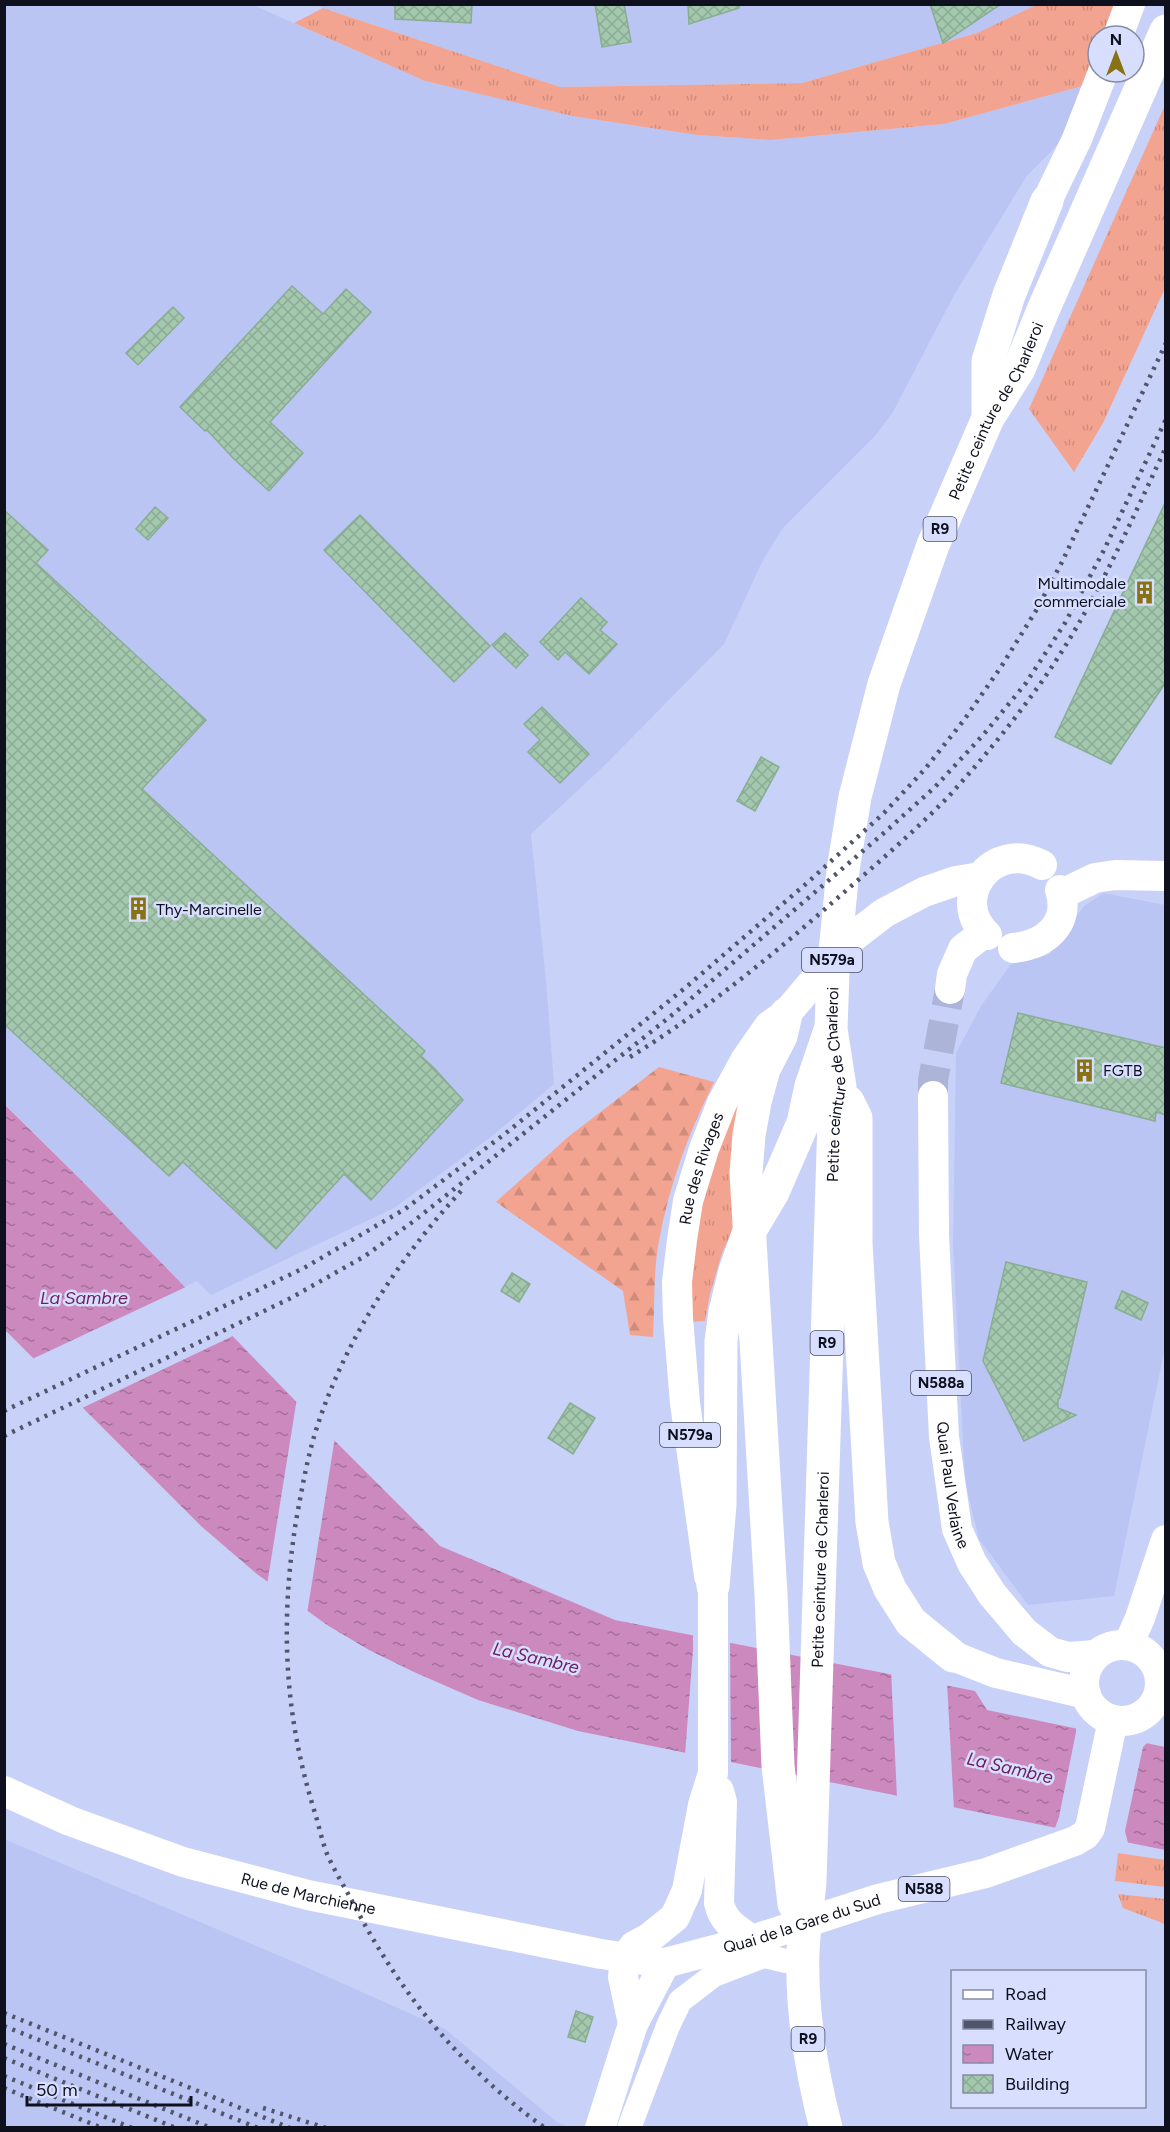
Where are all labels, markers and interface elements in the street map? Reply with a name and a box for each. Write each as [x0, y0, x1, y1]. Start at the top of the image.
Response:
north arrow [1086, 24, 1146, 84]
text: N [1110, 30, 1122, 49]
street label: Petite ceinture de Charleroi [944, 319, 1047, 503]
road number: R9 [924, 517, 956, 541]
place label: Multimodale commerciale [1034, 574, 1126, 611]
building icon: Multimodale commerciale [1131, 579, 1157, 605]
building icon: Thy-Marcinelle [125, 896, 151, 922]
place label: Thy-Marcinelle [156, 900, 262, 919]
road number: N579a [802, 948, 862, 972]
street label: Petite ceinture de Charleroi [821, 987, 850, 1182]
building icon: FGTB [1072, 1057, 1098, 1083]
place label: FGTB [1103, 1061, 1143, 1080]
street label: Rue des Rivages [675, 1109, 727, 1226]
water label: La Sambre [40, 1287, 128, 1309]
road number: R9 [810, 1331, 844, 1355]
road number: N588a [911, 1371, 971, 1395]
street label: Quai Paul Verlaine [934, 1421, 974, 1552]
road number: N579a [660, 1423, 720, 1447]
street label: Petite ceinture de Charleroi [807, 1471, 832, 1668]
water label: La Sambre [491, 1637, 581, 1679]
water label: La Sambre [965, 1747, 1055, 1789]
street label: Rue de Marchienne [239, 1868, 378, 1918]
road number: N588 [898, 1877, 950, 1901]
street label: Quai de la Gare du Sud [721, 1889, 883, 1957]
legend [951, 1970, 1146, 2108]
text: Road [1005, 1983, 1046, 2005]
text: Railway [1005, 2013, 1067, 2035]
road number: R9 [792, 2027, 824, 2051]
text: Water [1005, 2043, 1053, 2065]
scale bar [27, 2069, 190, 2107]
text: Building [1005, 2073, 1070, 2095]
text: 50 m [36, 2079, 78, 2101]

